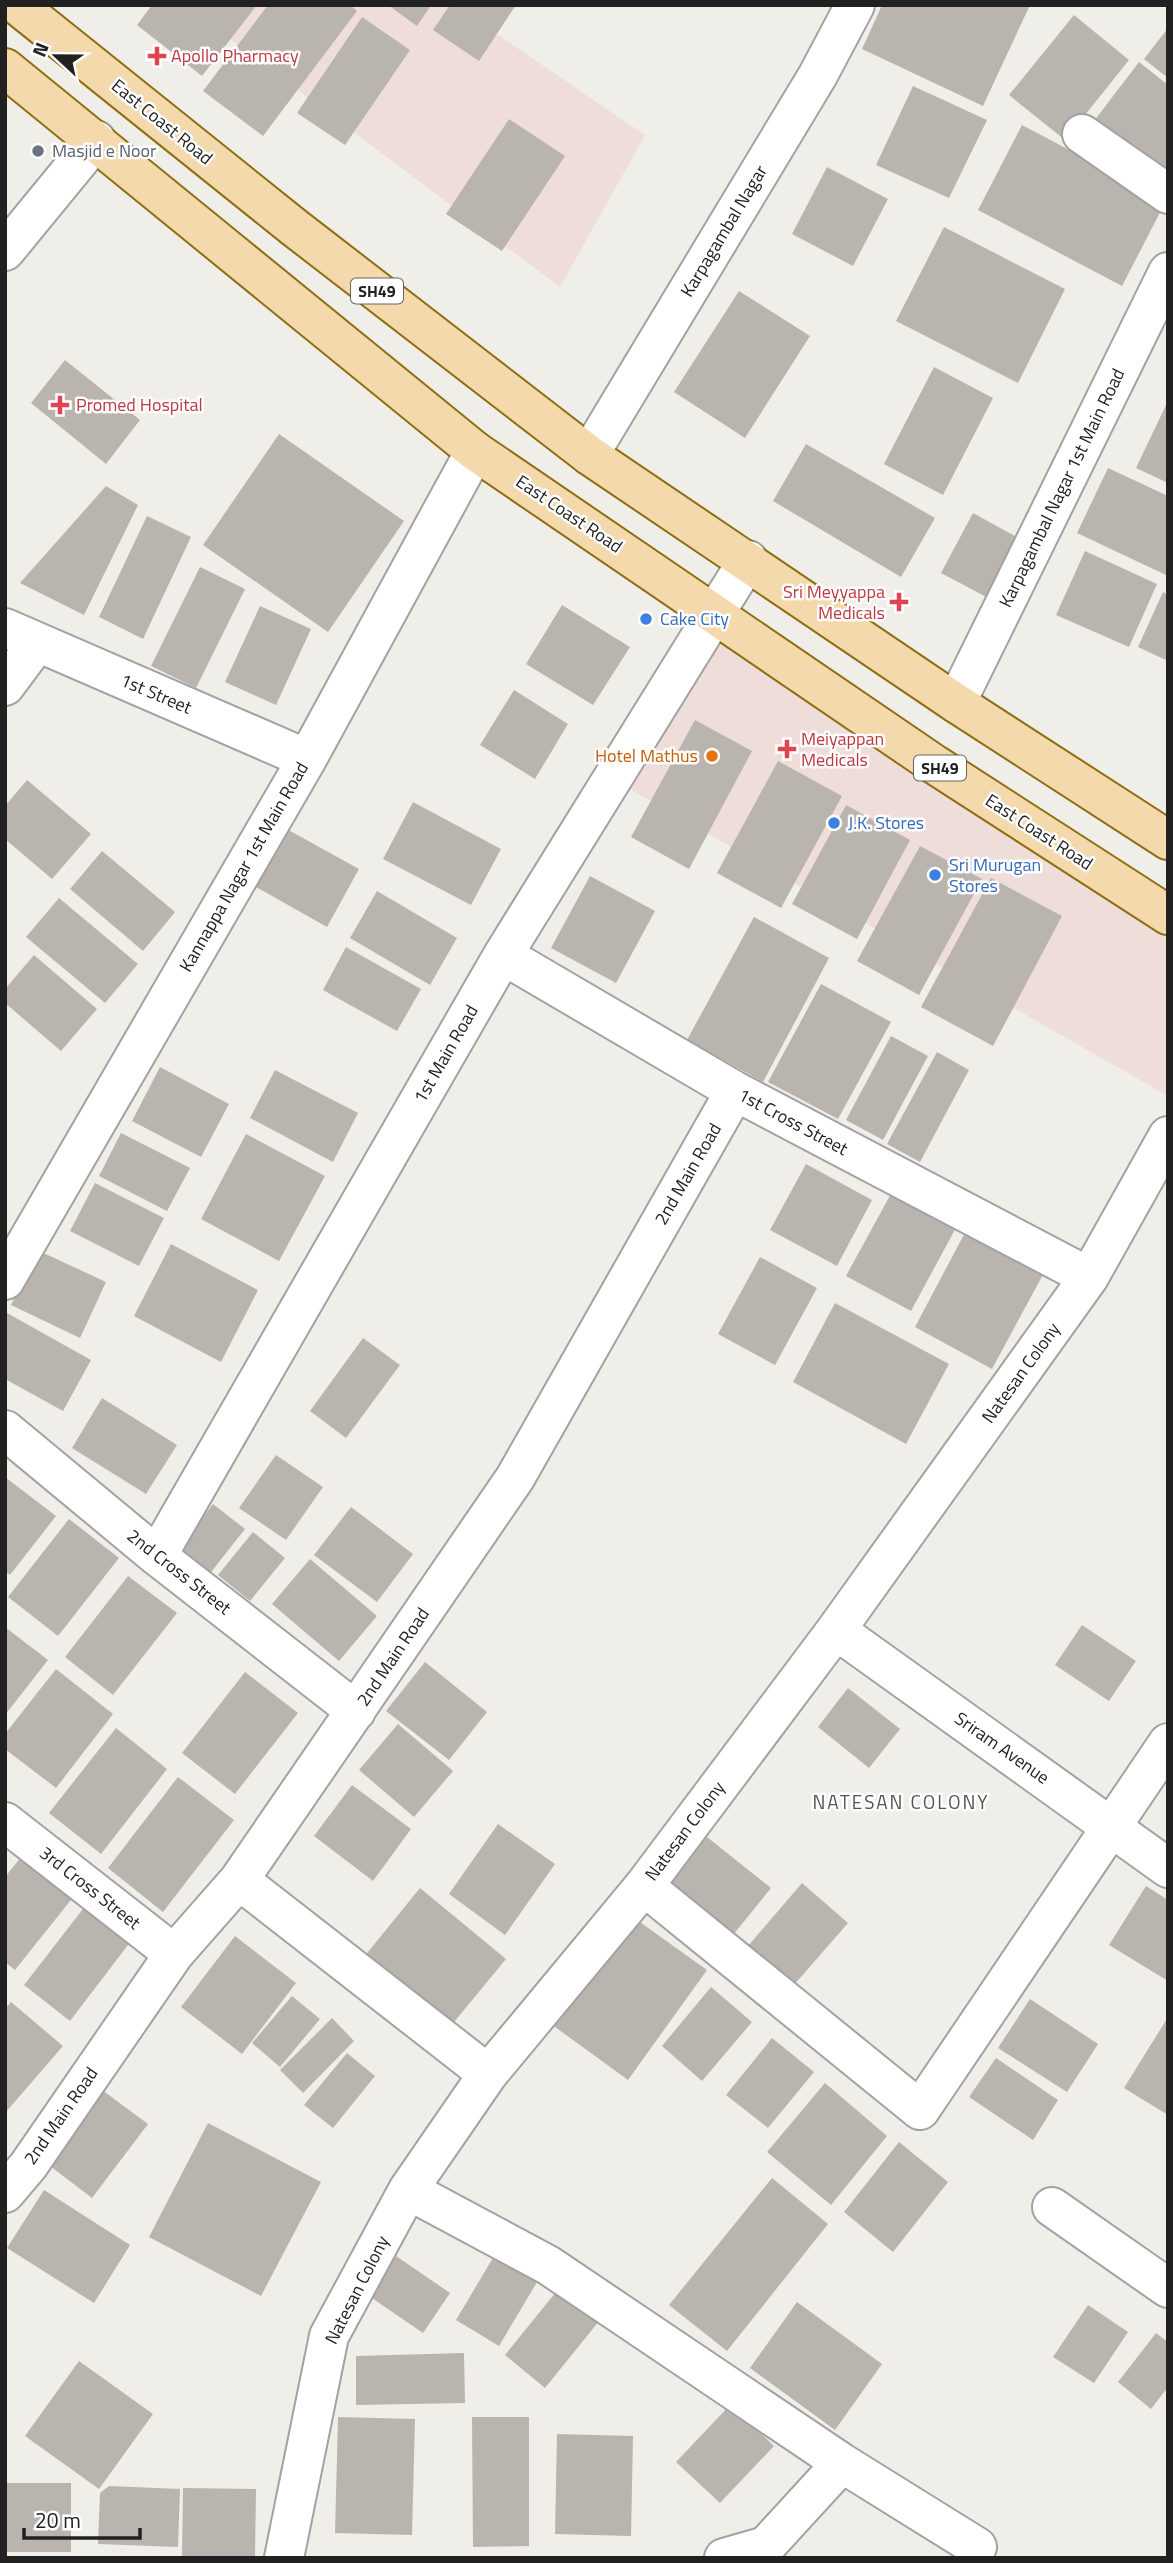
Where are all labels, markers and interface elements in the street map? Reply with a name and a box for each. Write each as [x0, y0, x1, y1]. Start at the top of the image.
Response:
north arrow [21, 21, 91, 91]
text: N [24, 38, 56, 61]
place label: Apollo Pharmacy [171, 42, 299, 69]
marker: Apollo Pharmacy [149, 48, 165, 64]
street label: East Coast Road [106, 72, 219, 171]
place label: Masjid e Noor [52, 137, 156, 164]
marker: Masjid e Noor [30, 143, 46, 159]
street label: Karpagambal Nagar [673, 160, 774, 302]
road number: SH49 [351, 278, 403, 304]
street label: Karpagambal Nagar 1st Main Road [992, 364, 1131, 612]
place label: Promed Hospital [76, 391, 203, 418]
marker: Promed Hospital [50, 395, 70, 415]
street label: East Coast Road [511, 468, 628, 559]
place label: Sri Meyyappa Medicals [783, 578, 885, 626]
marker: Sri Meyyappa Medicals [891, 594, 907, 610]
place label: Cake City [660, 605, 729, 632]
marker: Cake City [638, 611, 654, 627]
street label: 1st Street [116, 666, 197, 721]
place label: Meiyappan Medicals [801, 725, 884, 773]
marker: Meiyappan Medicals [779, 741, 795, 757]
place label: Hotel Mathus [595, 742, 698, 769]
marker: Hotel Mathus [704, 748, 720, 764]
road number: SH49 [914, 755, 966, 780]
street label: Kannappa Nagar 1st Main Road [172, 757, 315, 977]
street label: East Coast Road [980, 787, 1098, 877]
place label: J.K. Stores [848, 809, 924, 836]
marker: J.K. Stores [826, 815, 842, 831]
place label: Sri Murugan Stores [949, 851, 1041, 899]
marker: Sri Murugan Stores [927, 867, 943, 883]
street label: 1st Main Road [407, 1000, 485, 1108]
street label: 1st Cross Street [733, 1081, 854, 1162]
street label: 2nd Main Road [647, 1118, 728, 1230]
street label: Natesan Colony [975, 1317, 1067, 1429]
street label: 2nd Cross Street [122, 1522, 238, 1621]
street label: 2nd Main Road [350, 1602, 436, 1711]
street label: Sriram Avenue [949, 1705, 1055, 1790]
street label: Natesan Colony [638, 1775, 731, 1886]
district label: NATESAN COLONY [812, 1787, 990, 1816]
street label: 3rd Cross Street [34, 1839, 147, 1936]
street label: 2nd Main Road [17, 2061, 104, 2170]
street label: Natesan Colony [318, 2231, 396, 2349]
scale bar [24, 2496, 140, 2540]
text: 20 m [35, 2504, 81, 2536]

